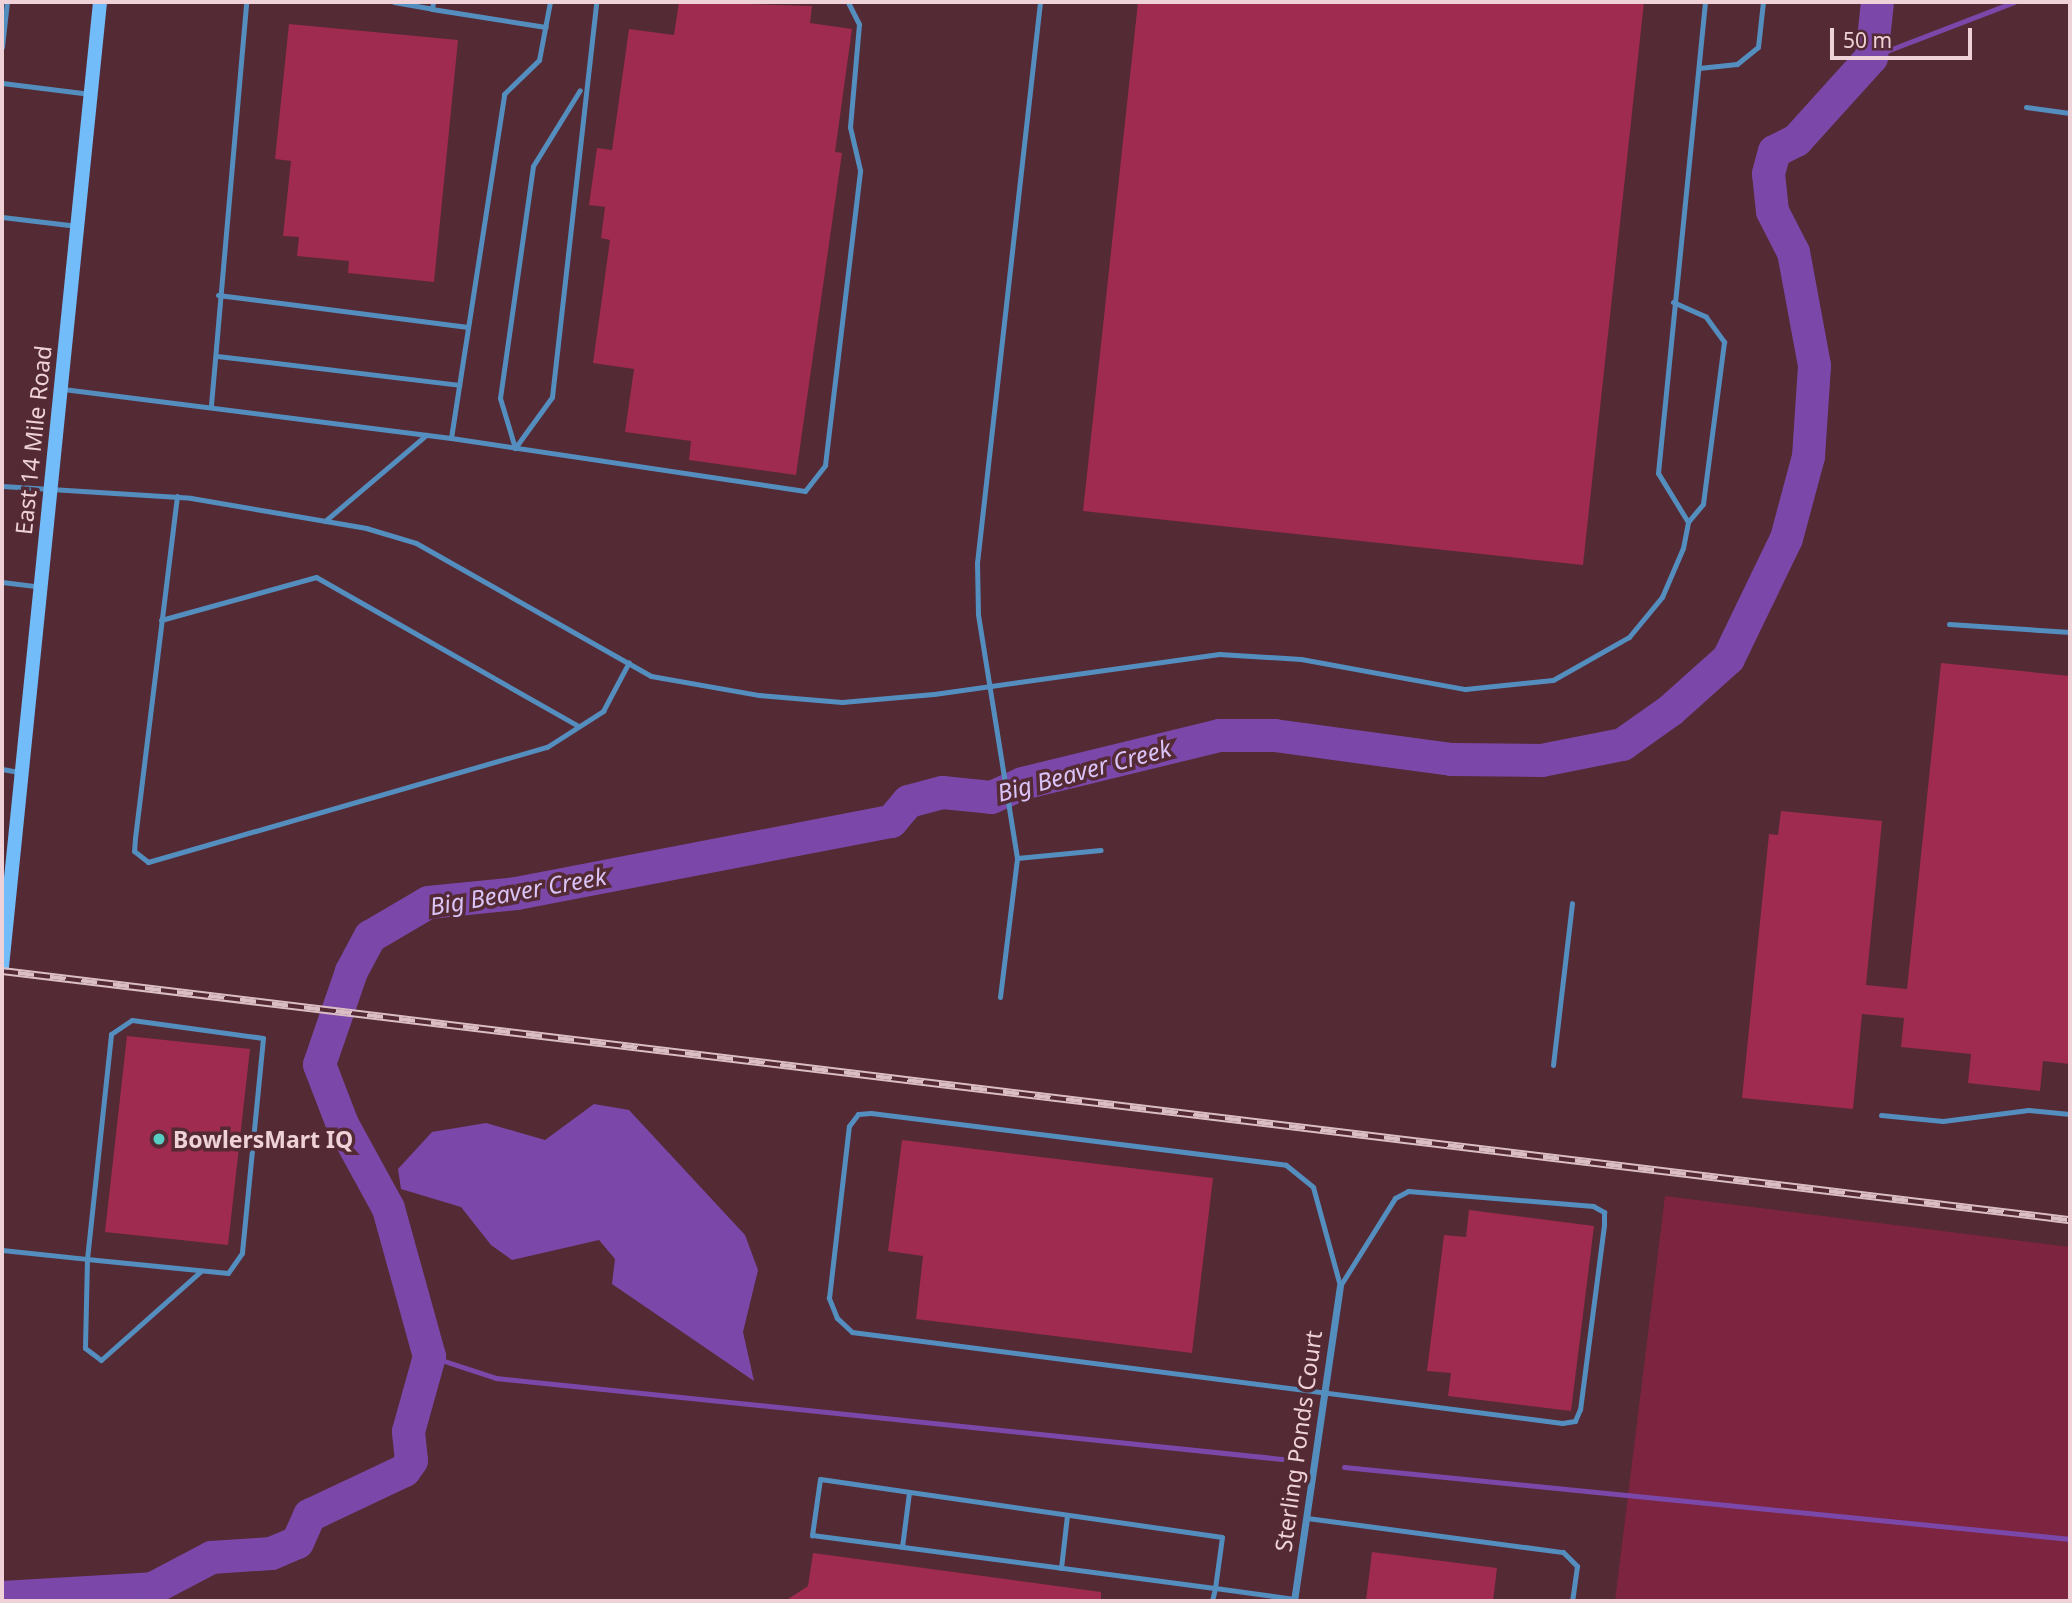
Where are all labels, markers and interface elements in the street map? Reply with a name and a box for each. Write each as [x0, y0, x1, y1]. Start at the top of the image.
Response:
scale bar [1834, 14, 1976, 58]
text: 50 m [1843, 26, 1892, 54]
street label: East 14 Mile Road [9, 344, 57, 536]
water label: Big Beaver Creek [994, 733, 1174, 807]
water label: Big Beaver Creek [428, 861, 608, 921]
place label: BowlersMart IQ [173, 1125, 353, 1153]
marker: BowlersMart IQ [151, 1131, 167, 1147]
street label: Sterling Ponds Court [1269, 1329, 1327, 1553]

